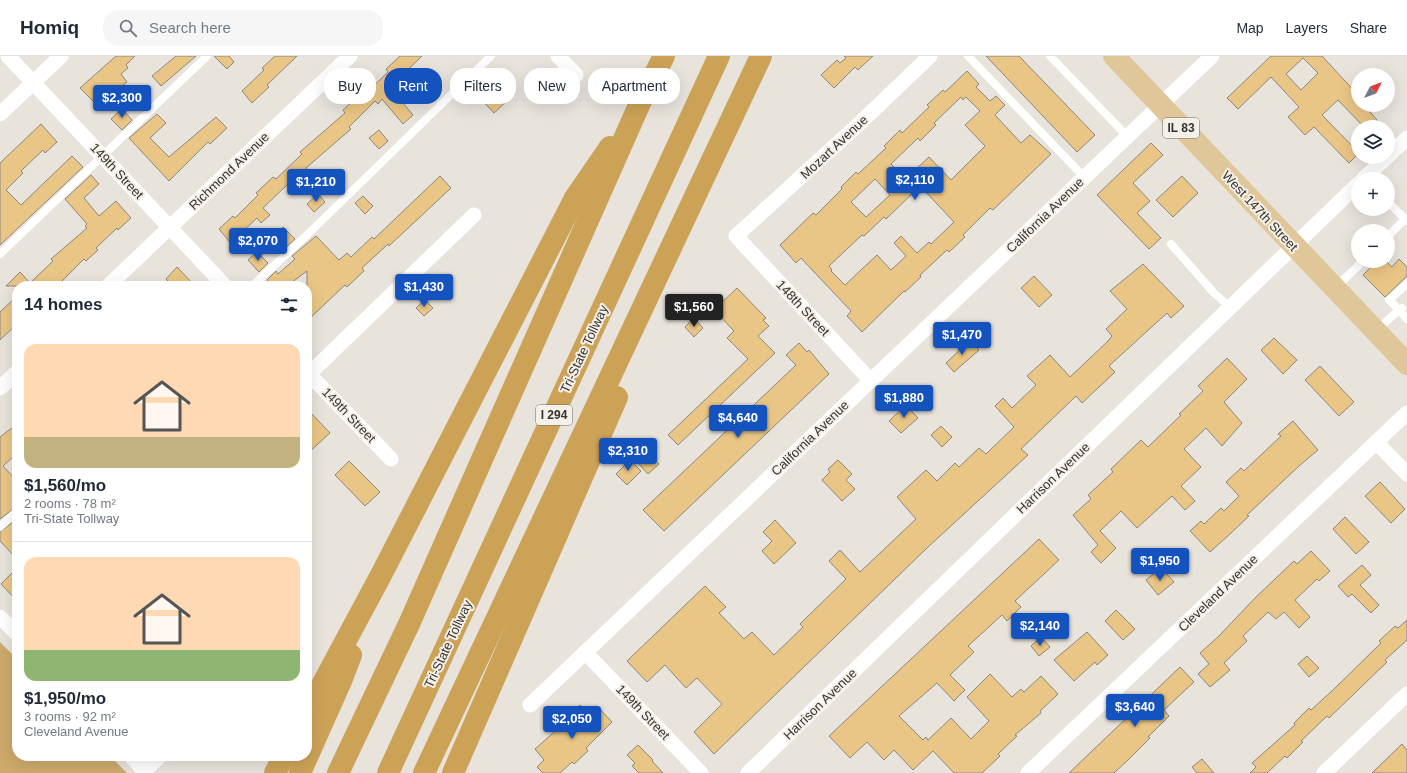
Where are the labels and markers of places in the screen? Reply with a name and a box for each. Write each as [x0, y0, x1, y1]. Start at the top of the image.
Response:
pin: $2,300 [89, 85, 155, 119]
pin: $2,110 [882, 167, 948, 201]
pin: $1,210 [283, 169, 349, 203]
pin: $2,070 [225, 228, 291, 262]
pin: $1,430 [391, 274, 457, 308]
pin: $1,560 [661, 294, 727, 328]
pin: $1,470 [929, 322, 995, 356]
pin: $1,880 [871, 385, 937, 419]
pin: $4,640 [705, 405, 771, 439]
pin: $2,310 [595, 438, 661, 472]
pin: $1,950 [1127, 548, 1193, 582]
pin: $2,140 [1007, 613, 1073, 647]
pin: $3,640 [1102, 694, 1168, 728]
pin: $2,050 [539, 706, 605, 740]

